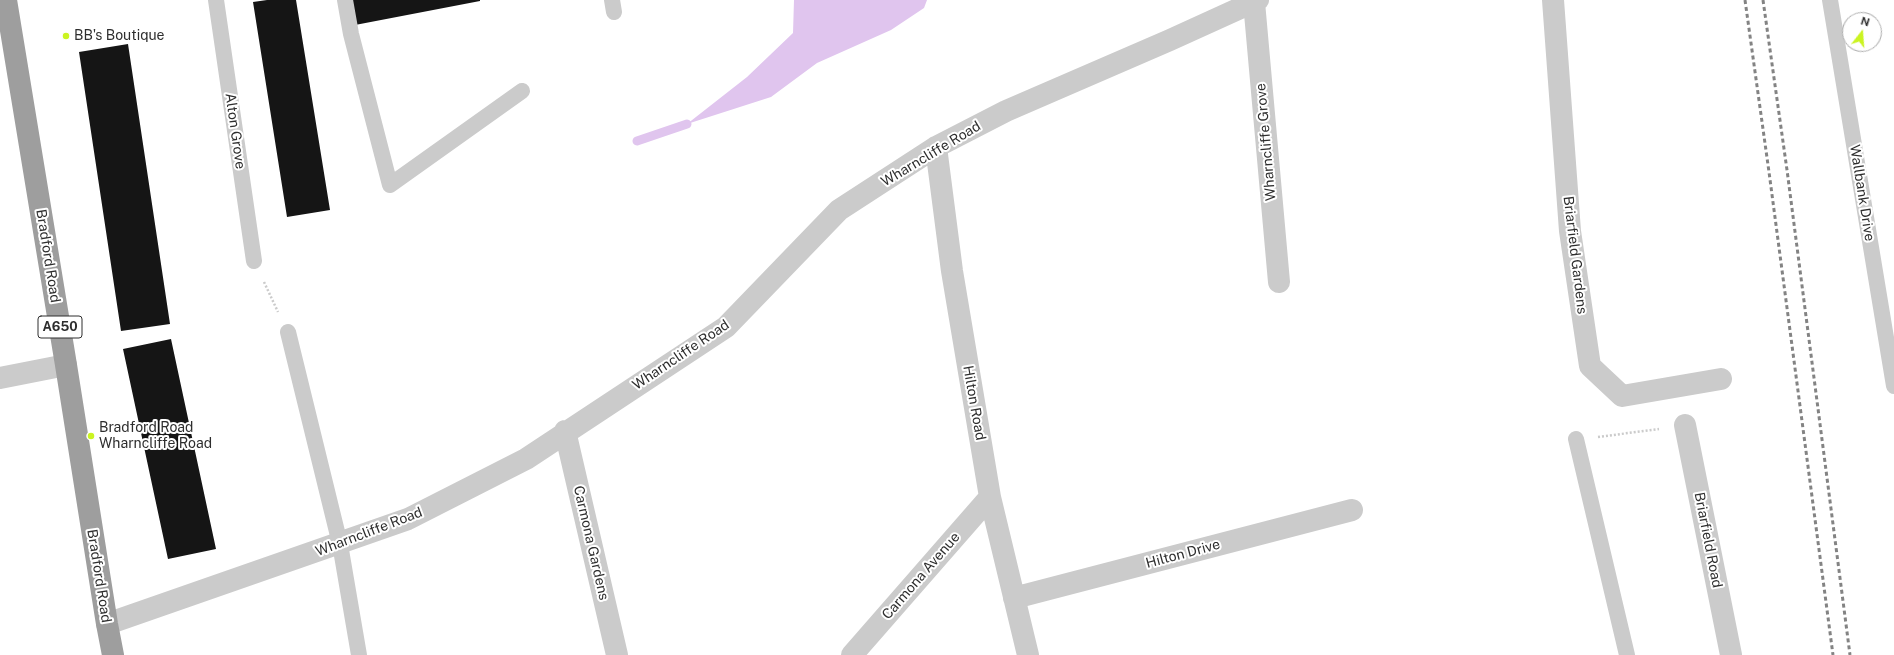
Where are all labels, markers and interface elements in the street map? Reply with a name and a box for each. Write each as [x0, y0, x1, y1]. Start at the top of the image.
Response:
north arrow [1842, 12, 1882, 52]
text: N [1859, 14, 1871, 28]
place label: BB's Boutique [74, 28, 165, 44]
marker: BB's Boutique [61, 31, 71, 41]
street label: Wharncliffe Grove [1252, 82, 1280, 202]
street label: Alton Grove [221, 92, 249, 170]
street label: Wharncliffe Road [878, 118, 984, 190]
street label: Wallbank Drive [1846, 144, 1878, 242]
street label: Briarfield Gardens [1559, 195, 1591, 315]
street label: Bradford Road [32, 208, 64, 304]
road number: A650 [38, 316, 82, 338]
street label: Wharncliffe Road [629, 316, 733, 394]
street label: Hilton Road [959, 364, 989, 442]
place label: Bradford Road Wharncliffe Road [99, 420, 212, 452]
marker: Bradford Road Wharncliffe Road [86, 431, 96, 441]
street label: Carmona Gardens [570, 484, 612, 602]
street label: Briarfield Road [1690, 491, 1726, 589]
street label: Wharncliffe Road [313, 504, 425, 560]
street label: Bradford Road [83, 528, 115, 624]
street label: Carmona Avenue [879, 529, 963, 623]
street label: Hilton Drive [1144, 536, 1222, 572]

